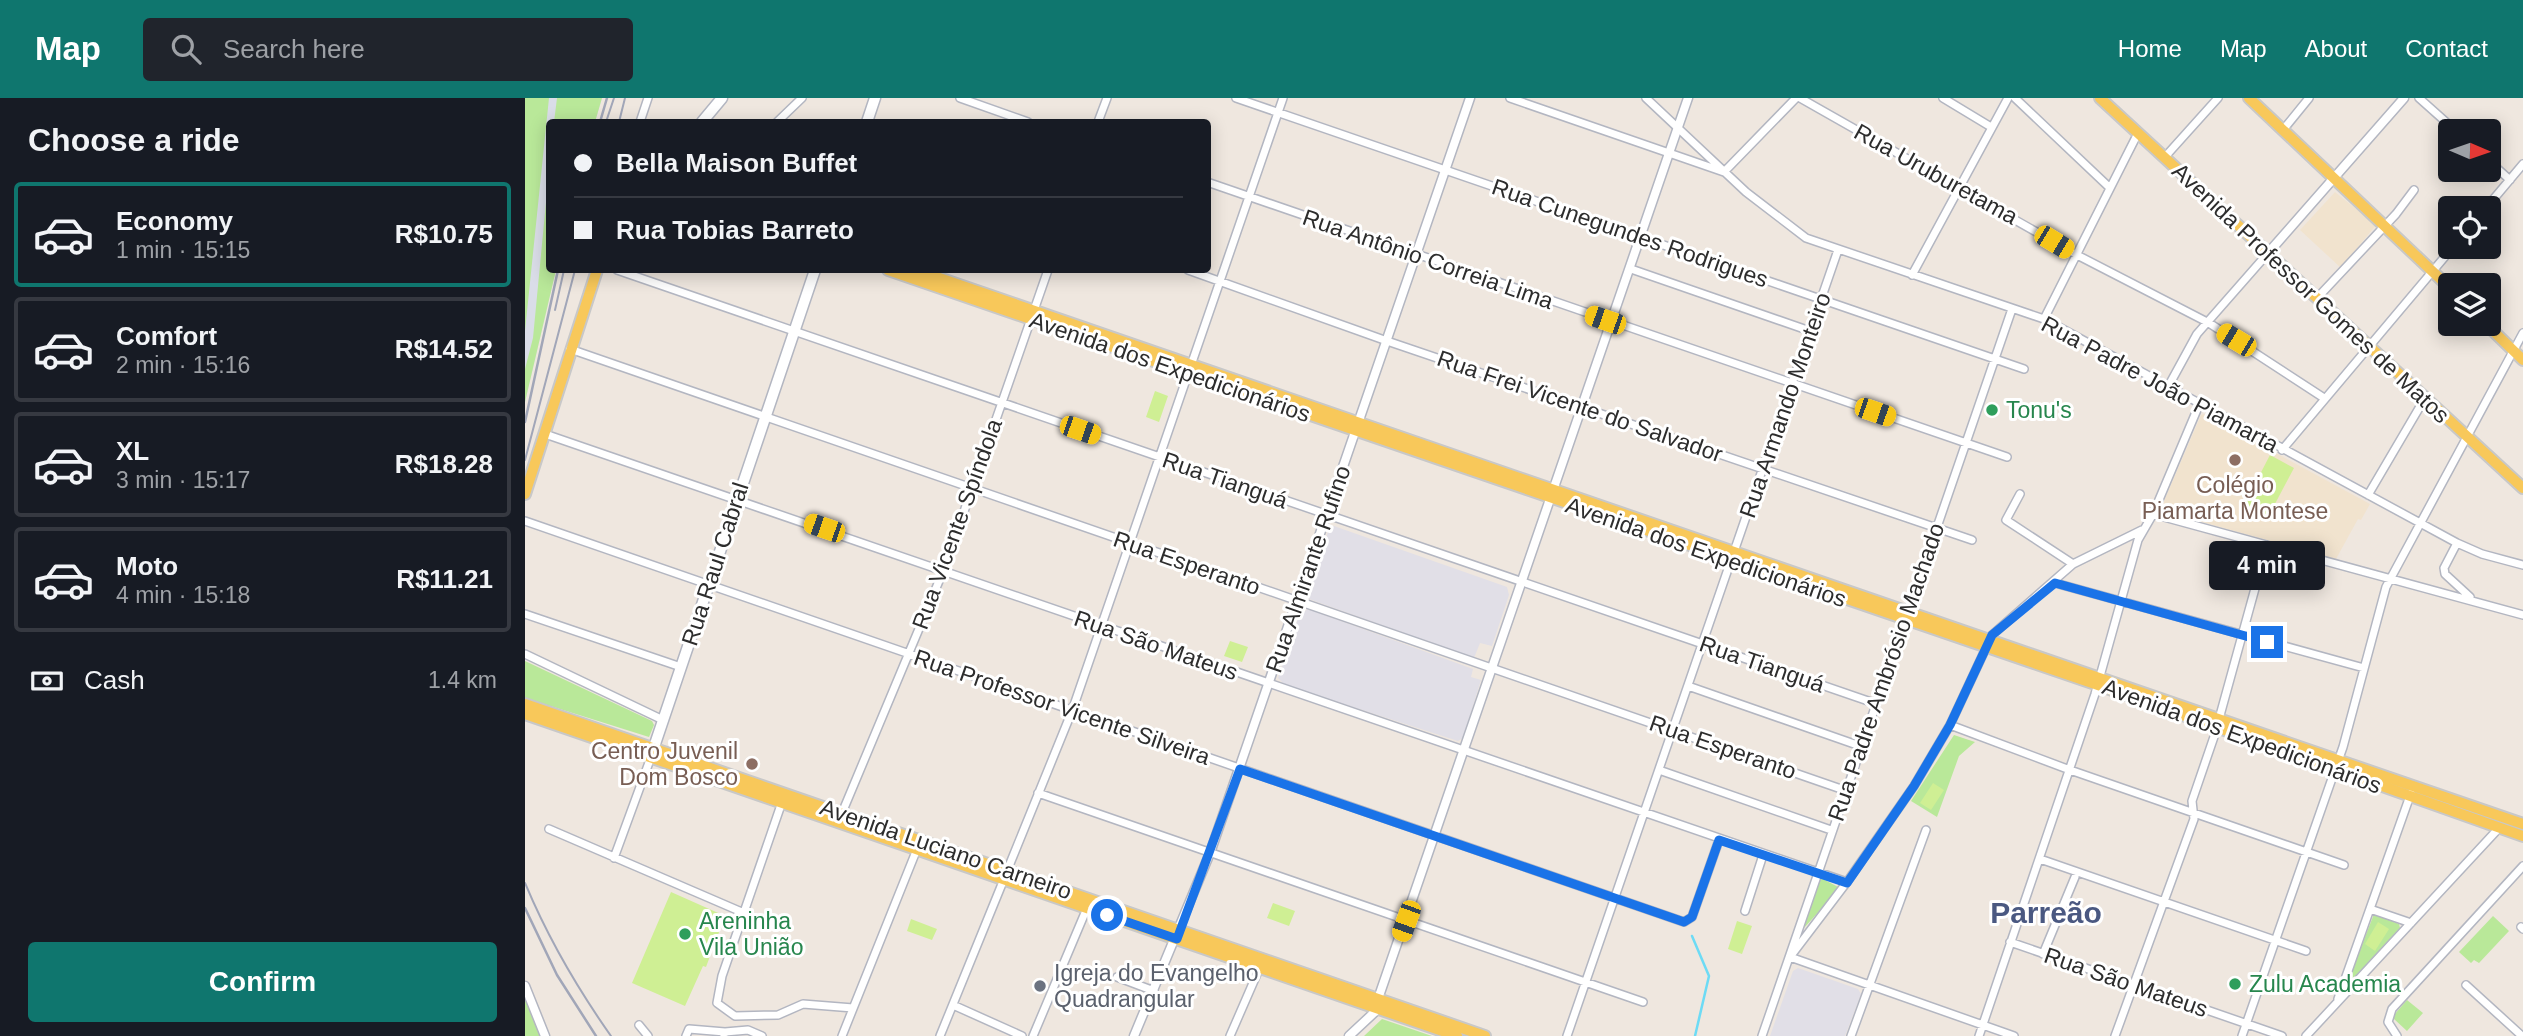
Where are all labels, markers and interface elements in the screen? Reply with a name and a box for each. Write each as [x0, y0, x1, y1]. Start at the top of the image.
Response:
search box [143, 18, 633, 81]
text: Map [35, 30, 101, 67]
icon: search [167, 30, 205, 68]
text: Search here [223, 34, 365, 64]
text: Home [2118, 35, 2182, 62]
text: Map [2220, 35, 2267, 62]
text: About [2305, 35, 2367, 62]
text: Contact [2405, 35, 2488, 62]
street label: Rua Uruburetama [1850, 118, 2022, 230]
north arrow [2438, 119, 2501, 182]
map controls [2438, 119, 2501, 336]
text: Choose a ride [28, 122, 240, 158]
text: Bella Maison Buffet [616, 148, 857, 178]
street label: Avenida Professor Gomes de Matos [2167, 158, 2455, 428]
street label: Rua Cunegundes Rodrigues [1489, 173, 1771, 293]
button: locate [2438, 196, 2501, 259]
icon: car [32, 203, 95, 266]
street label: Rua Antônio Correia Lima [1299, 204, 1557, 314]
text: Economy [116, 206, 233, 236]
text: Rua Tobias Barreto [616, 215, 854, 245]
text: R$10.75 [395, 219, 493, 249]
car [2031, 222, 2078, 262]
text: 1 min · 15:15 [116, 237, 250, 263]
button: layers [2438, 273, 2501, 336]
street label: Rua Armando Monteiro [1734, 289, 1836, 521]
car [1582, 303, 1629, 337]
street label: Avenida dos Expedicionários [1026, 307, 1314, 427]
street label: Rua Padre João Piamarta [2037, 310, 2283, 458]
icon: car [32, 318, 95, 381]
car [2213, 320, 2260, 360]
text: Comfort [116, 321, 217, 351]
text: R$14.52 [395, 334, 493, 364]
street label: Rua Frei Vicente do Salvador [1434, 345, 1726, 467]
text: 2 min · 15:16 [116, 352, 250, 378]
car [1852, 395, 1899, 429]
place label: Tonu's [2006, 397, 2072, 423]
marker: Tonu's [1984, 402, 2000, 418]
car [1057, 413, 1104, 447]
street label: Rua Vicente Spíndola [907, 415, 1007, 633]
icon: car [32, 433, 95, 496]
text: XL [116, 436, 149, 466]
street label: Rua Tianguá [1159, 446, 1291, 514]
text: R$18.28 [395, 449, 493, 479]
marker: Colégio Piamarta Montese [2227, 452, 2243, 468]
street label: Rua Almirante Rufino [1260, 462, 1356, 676]
text: 3 min · 15:17 [116, 467, 250, 493]
place label: Colégio Piamarta Montese [2142, 472, 2328, 524]
street label: Rua Raul Cabral [676, 479, 754, 649]
street label: Avenida dos Expedicionários [1562, 492, 1850, 612]
car [801, 511, 848, 545]
street label: Rua Padre Ambrósio Machado [1823, 520, 1949, 824]
street label: Rua Esperanto [1110, 526, 1264, 600]
callout: 4 min [2209, 540, 2325, 589]
icon: car [32, 548, 95, 611]
text: Moto [116, 551, 178, 581]
text: 4 min [2237, 552, 2297, 578]
text: R$11.21 [396, 564, 493, 594]
text: 4 min · 15:18 [116, 582, 250, 608]
street label: Rua São Mateus [1071, 605, 1241, 685]
route end [2251, 626, 2283, 658]
street label: Rua Tianguá [1696, 630, 1828, 698]
street label: Rua Professor Vicente Silveira [911, 644, 1214, 770]
icon: cash [28, 662, 66, 700]
text: Cash [84, 665, 145, 695]
text: 1.4 km [428, 667, 497, 693]
street label: Avenida dos Expedicionários [2099, 673, 2385, 799]
street label: Rua Esperanto [1646, 710, 1800, 784]
place label: Centro Juvenil Dom Bosco [591, 738, 738, 790]
marker: Centro Juvenil Dom Bosco [744, 756, 760, 772]
street label: Avenida Luciano Carneiro [817, 794, 1075, 904]
district label: Parreão [1990, 896, 2102, 929]
car [1389, 898, 1424, 944]
route start [1091, 899, 1123, 931]
place label: Areninha Vila União [699, 908, 803, 960]
marker: Areninha Vila União [677, 926, 693, 942]
button: Confirm [28, 942, 497, 1022]
street label: Rua São Mateus [2041, 942, 2211, 1022]
place label: Igreja do Evangelho Quadrangular [1054, 960, 1259, 1012]
place label: Zulu Academia [2249, 971, 2401, 997]
marker: Zulu Academia [2227, 976, 2243, 992]
marker: Igreja do Evangelho Quadrangular [1032, 978, 1048, 994]

